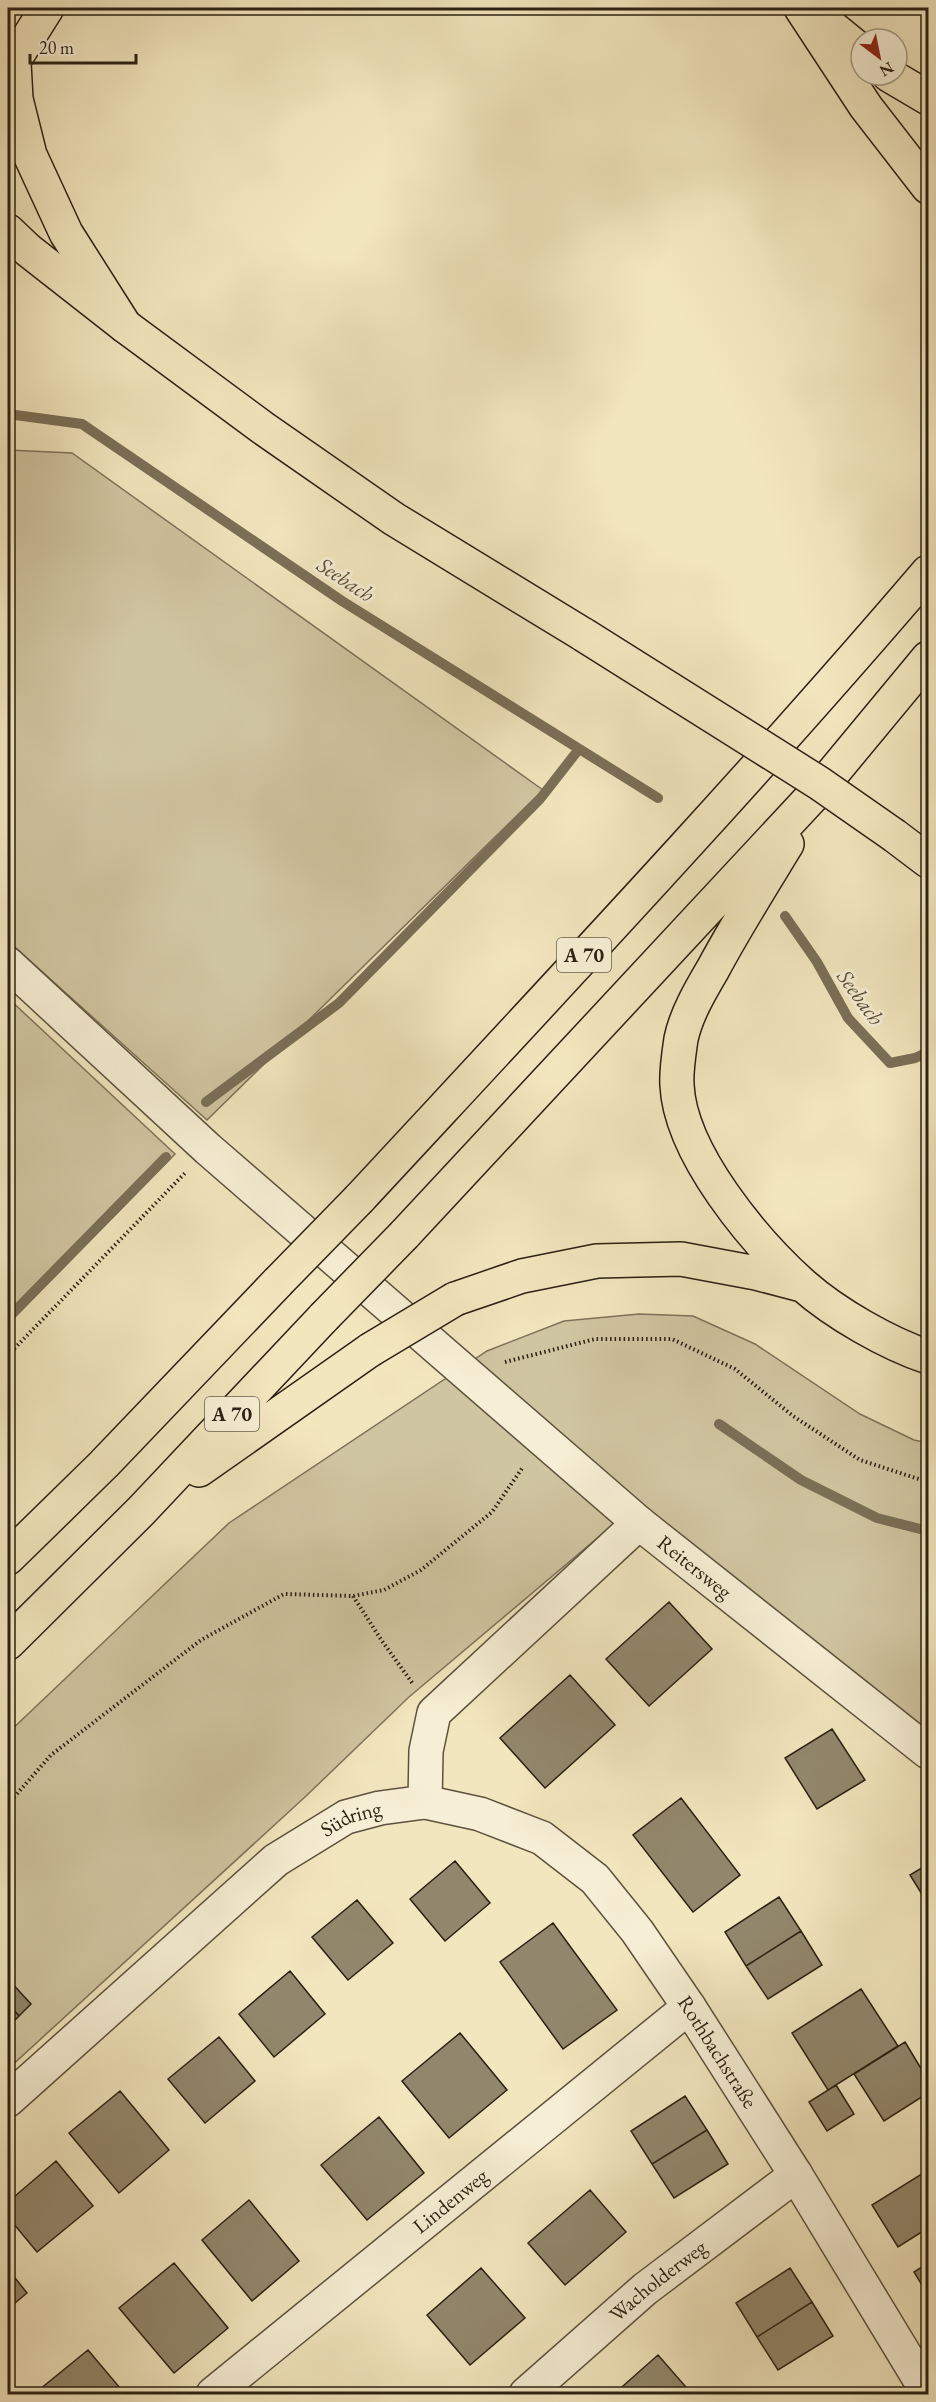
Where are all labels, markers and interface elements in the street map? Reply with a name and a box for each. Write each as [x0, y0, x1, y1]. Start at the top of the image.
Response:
scale bar [30, 27, 136, 65]
north arrow [849, 27, 909, 87]
text: 20 m [39, 36, 74, 59]
text: N [876, 57, 898, 82]
water label: Seebach [311, 550, 380, 609]
road number: A 70 [557, 938, 611, 972]
water label: Seebach [830, 963, 891, 1031]
road number: A 70 [205, 1397, 259, 1431]
street label: Reitersweg [652, 1529, 739, 1605]
street label: Südring [315, 1794, 385, 1843]
street label: Rothbachstraße [672, 1990, 764, 2113]
street label: Lindenweg [407, 2161, 494, 2239]
street label: Wacholderweg [603, 2233, 712, 2327]

